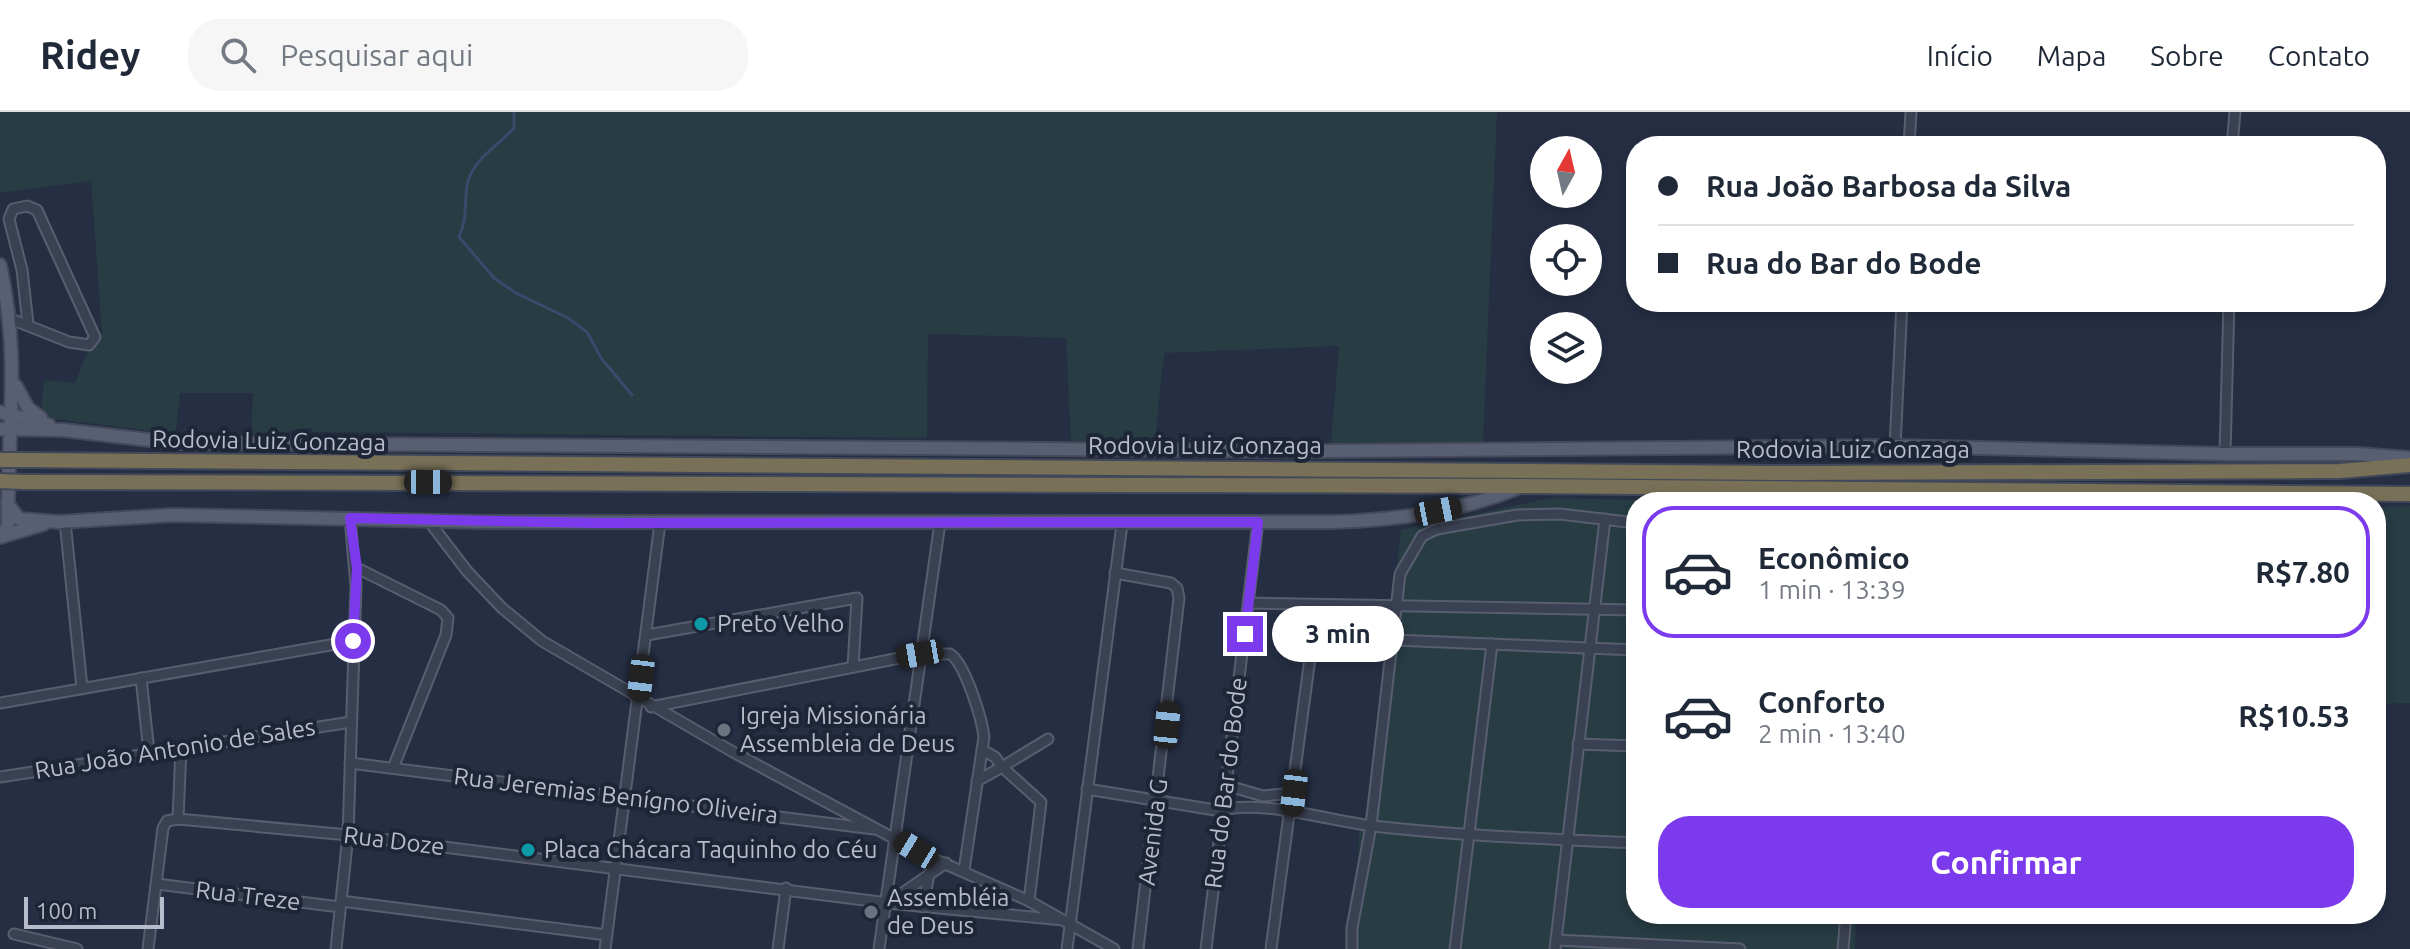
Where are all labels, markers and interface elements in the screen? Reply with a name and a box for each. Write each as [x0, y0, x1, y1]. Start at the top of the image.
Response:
search box [188, 19, 748, 91]
icon: search [216, 33, 260, 77]
text: Ridey [40, 34, 140, 76]
text: Pesquisar aqui [280, 38, 473, 72]
text: Início [1927, 40, 1993, 71]
text: Mapa [2037, 40, 2106, 71]
text: Sobre [2150, 40, 2224, 71]
text: Contato [2268, 40, 2370, 71]
north arrow [1530, 136, 1602, 208]
map controls [1530, 136, 1602, 384]
text: Rua João Barbosa da Silva [1706, 169, 2071, 203]
button: locate [1530, 224, 1602, 296]
text: Rua do Bar do Bode [1706, 246, 1982, 280]
button: layers [1530, 312, 1602, 384]
street label: Rodovia Luiz Gonzaga [152, 425, 386, 456]
street label: Rodovia Luiz Gonzaga [1088, 432, 1322, 459]
street label: Rodovia Luiz Gonzaga [1736, 436, 1970, 463]
car [404, 470, 452, 494]
car [1412, 495, 1464, 527]
icon: car [1662, 536, 1734, 608]
text: Econômico [1758, 541, 1910, 575]
text: R$7.80 [2255, 555, 2350, 589]
text: 1 min · 13:39 [1758, 575, 1906, 604]
callout: 3 min [1273, 606, 1405, 662]
place label: Preto Velho [717, 610, 844, 637]
marker: Preto Velho [692, 615, 710, 633]
route end [1227, 616, 1263, 652]
text: 3 min [1305, 619, 1371, 648]
route start [335, 623, 371, 659]
car [894, 638, 946, 670]
car [626, 653, 656, 703]
street label: Rua do Bar do Bode [1199, 676, 1252, 890]
icon: car [1662, 680, 1734, 752]
text: Conforto [1758, 685, 1886, 719]
text: R$10.53 [2238, 699, 2350, 733]
car [1153, 700, 1181, 750]
place label: Igreja Missionária Assembleia de Deus [740, 702, 955, 757]
street label: Rua João Antonio de Sales [33, 713, 317, 784]
text: 2 min · 13:40 [1758, 719, 1906, 748]
marker: Igreja Missionária Assembleia de Deus [715, 721, 733, 739]
street label: Rua Jeremias Benígno Oliveira [452, 762, 780, 829]
car [1279, 768, 1309, 818]
street label: Avenida G [1133, 777, 1172, 887]
button: Confirmar [1658, 816, 2354, 908]
street label: Rua Doze [342, 821, 446, 860]
car [889, 827, 943, 873]
place label: Placa Chácara Taquinho do Céu [544, 836, 878, 863]
marker: Placa Chácara Taquinho do Céu [519, 841, 537, 859]
street label: Rua Treze [194, 876, 302, 915]
place label: Assembléia de Deus [887, 884, 1009, 939]
scale bar [24, 893, 164, 929]
text: 100 m [36, 898, 97, 923]
marker: Assembléia de Deus [862, 903, 880, 921]

